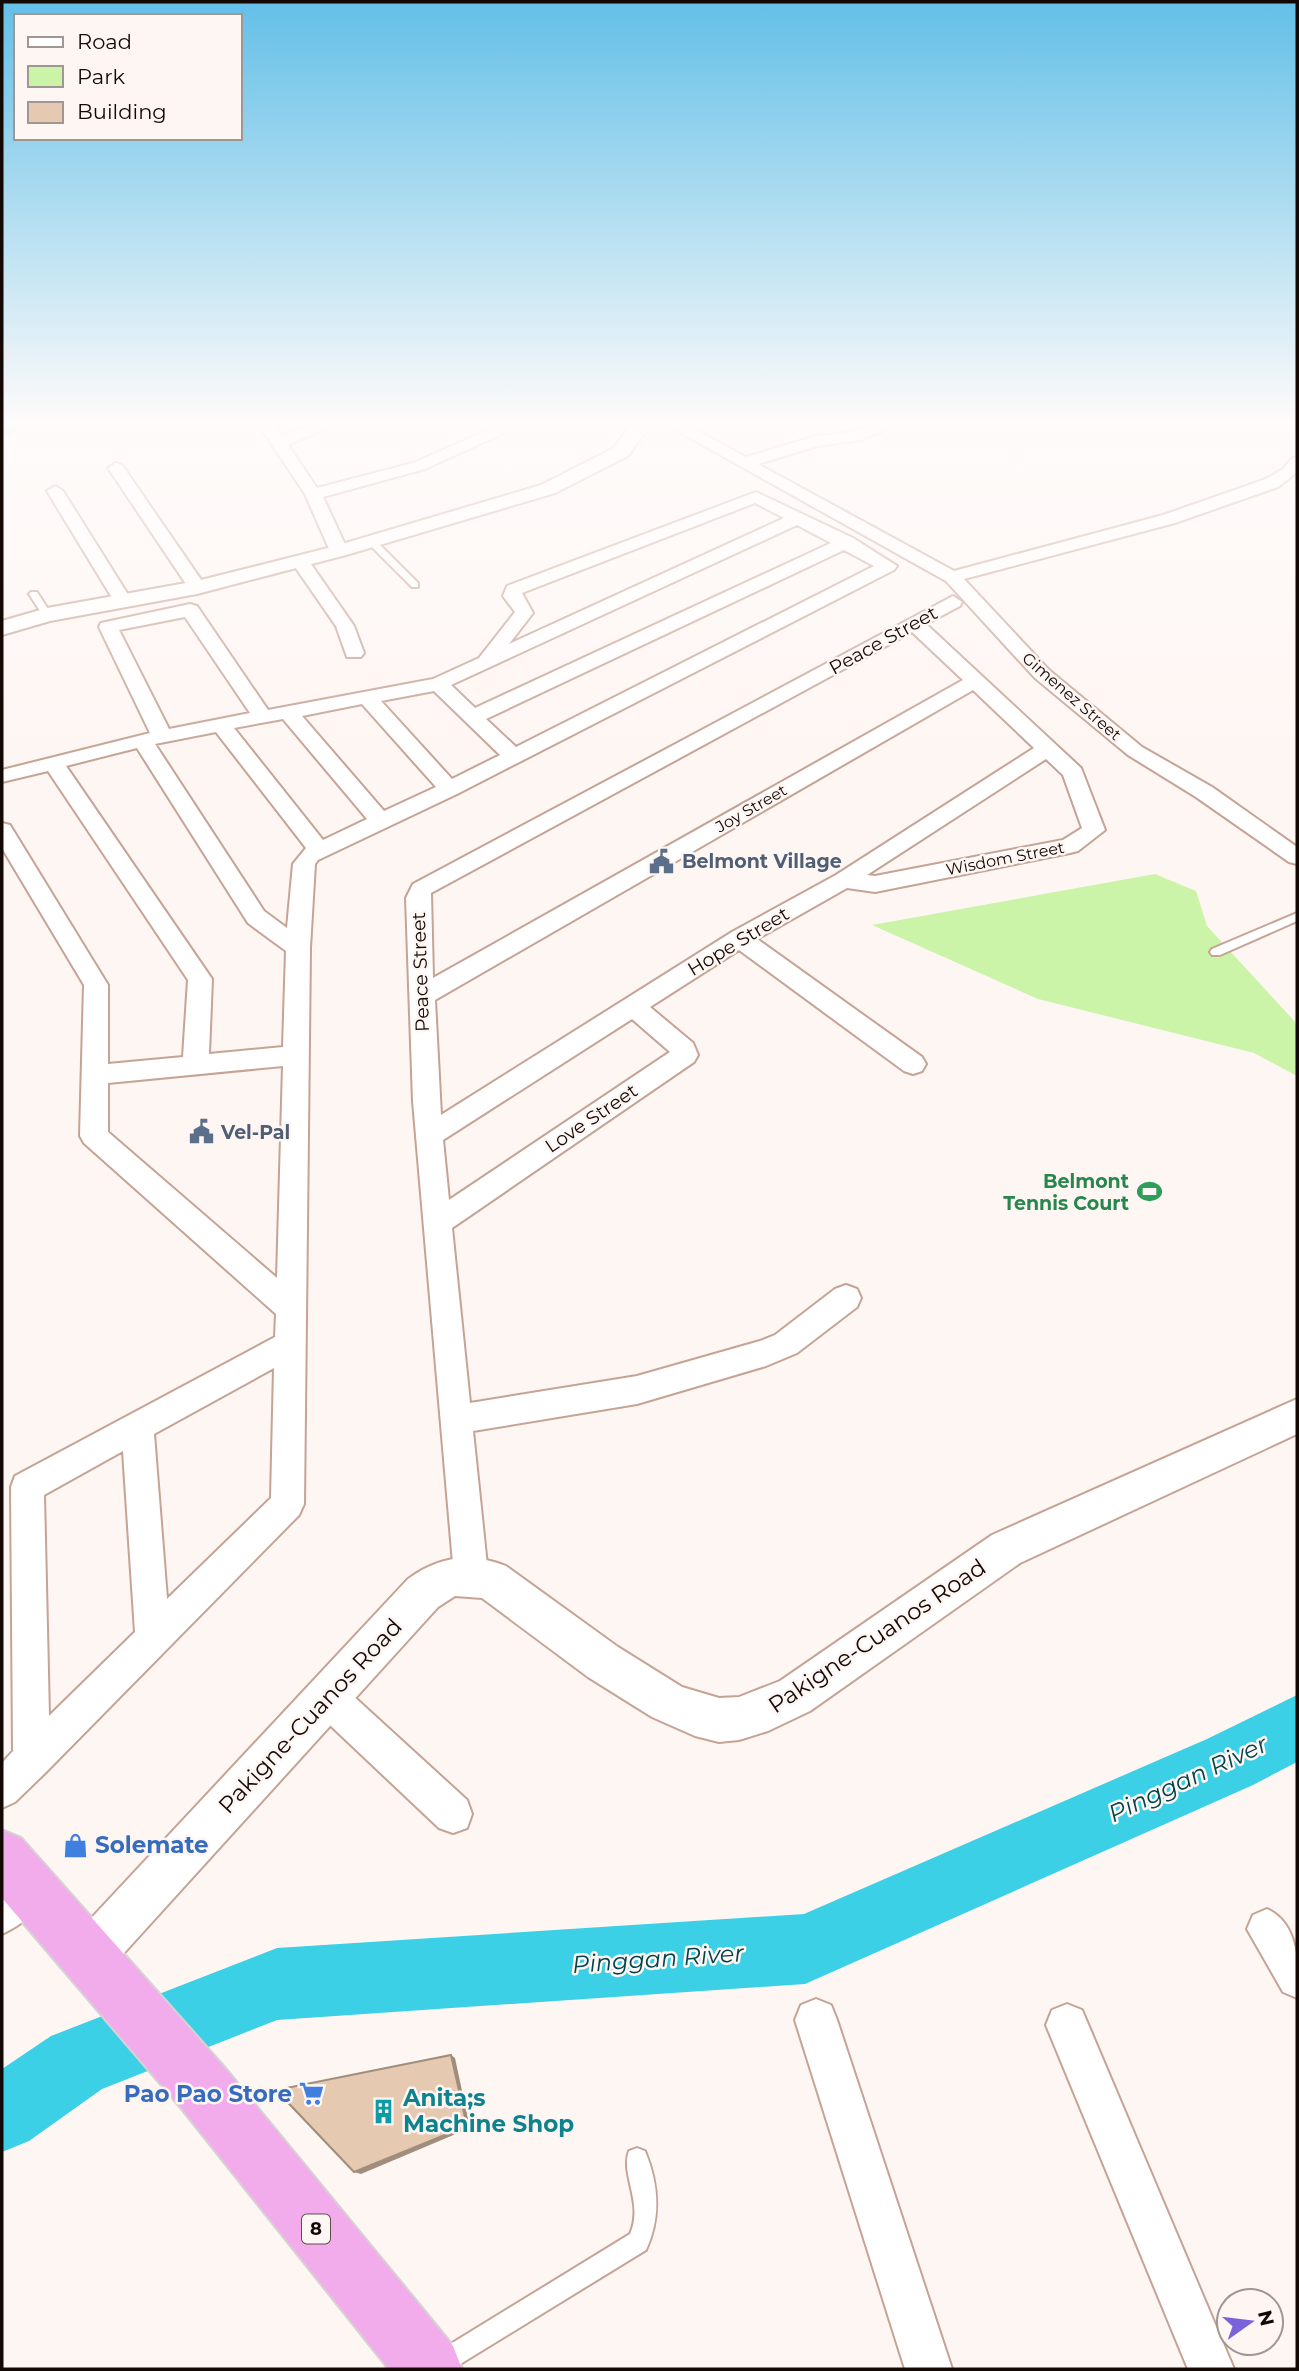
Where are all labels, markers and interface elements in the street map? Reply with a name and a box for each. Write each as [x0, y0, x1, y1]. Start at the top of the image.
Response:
legend [14, 14, 242, 140]
text: Road [77, 29, 132, 54]
text: Park [77, 64, 125, 89]
text: Building [77, 99, 167, 124]
street label: Peace Street [825, 601, 942, 680]
street label: Gimenez Street [1018, 648, 1125, 745]
street label: Joy Street [711, 780, 791, 837]
street label: Wisdom Street [944, 838, 1066, 879]
public building icon: Belmont Village [648, 847, 676, 875]
place label: Belmont Village [682, 850, 842, 873]
street label: Hope Street [683, 902, 793, 981]
street label: Peace Street [407, 911, 434, 1032]
street label: Love Street [541, 1079, 642, 1158]
public building icon: Vel-Pal [187, 1118, 215, 1146]
place label: Vel-Pal [220, 1121, 290, 1144]
place label: Belmont Tennis Court [1003, 1170, 1129, 1215]
sports icon: Belmont Tennis Court [1135, 1178, 1163, 1206]
street label: Pakigne-Cuanos Road [763, 1553, 991, 1719]
street label: Pakigne-Cuanos Road [212, 1613, 408, 1819]
water label: Pinggan River [1104, 1728, 1273, 1828]
shop icon: Solemate [61, 1831, 89, 1859]
place label: Solemate [95, 1831, 209, 1859]
water label: Pinggan River [571, 1938, 746, 1979]
place label: Pao Pao Store [124, 2080, 292, 2108]
supermarket icon: Pao Pao Store [298, 2080, 326, 2108]
place label: Anita;s Machine Shop [402, 2084, 574, 2138]
building icon: Anita;s Machine Shop [369, 2097, 397, 2125]
road number: 8 [302, 2214, 330, 2244]
north arrow [1215, 2287, 1285, 2357]
text: N [1253, 2308, 1279, 2328]

